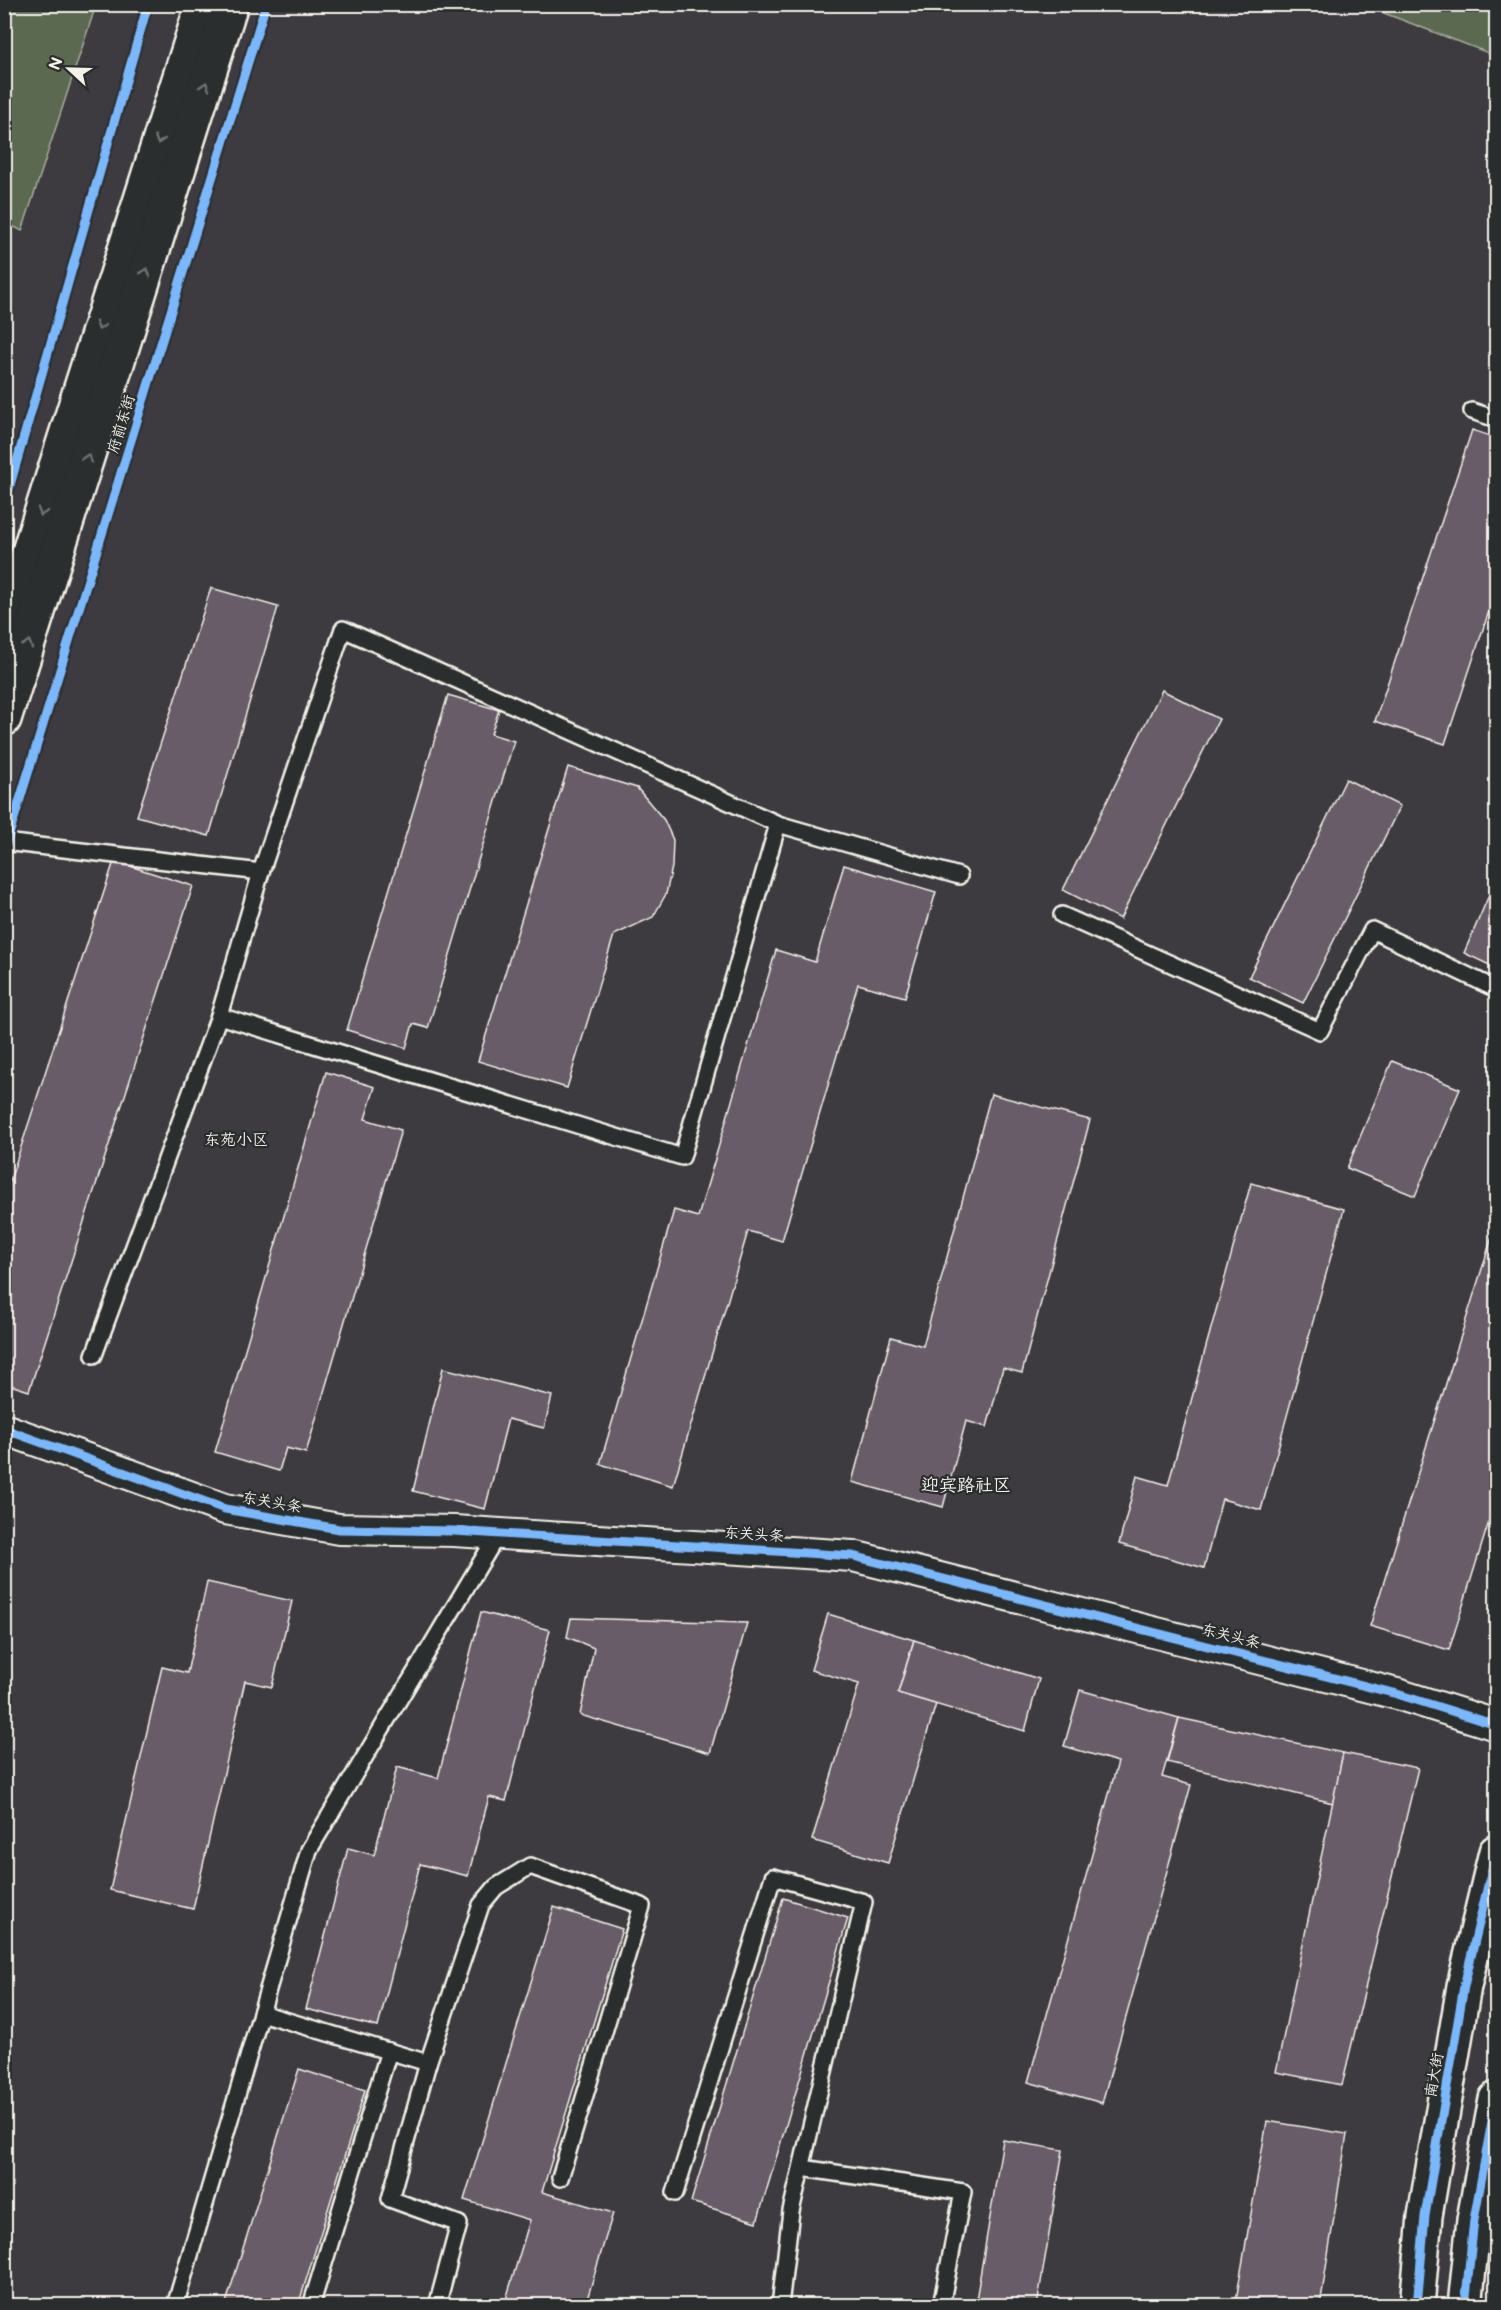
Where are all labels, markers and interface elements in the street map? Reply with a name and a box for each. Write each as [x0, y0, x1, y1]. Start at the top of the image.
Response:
north arrow [39, 39, 99, 99]
text: N [45, 55, 68, 73]
one-way arrow [198, 81, 210, 92]
one-way arrow [154, 134, 166, 145]
one-way arrow [139, 267, 151, 278]
one-way arrow [95, 320, 108, 331]
street label: 府前东街 [104, 393, 139, 456]
one-way arrow [80, 453, 93, 464]
one-way arrow [37, 506, 49, 517]
one-way arrow [21, 639, 34, 650]
district label: 东苑小区 [204, 1131, 268, 1150]
district label: 迎宾路社区 [921, 1475, 1011, 1496]
street label: 东关头条 [241, 1488, 303, 1517]
street label: 东关头条 [723, 1523, 785, 1546]
street label: 东关头条 [1199, 1620, 1262, 1653]
street label: 南大街 [1421, 2051, 1448, 2099]

